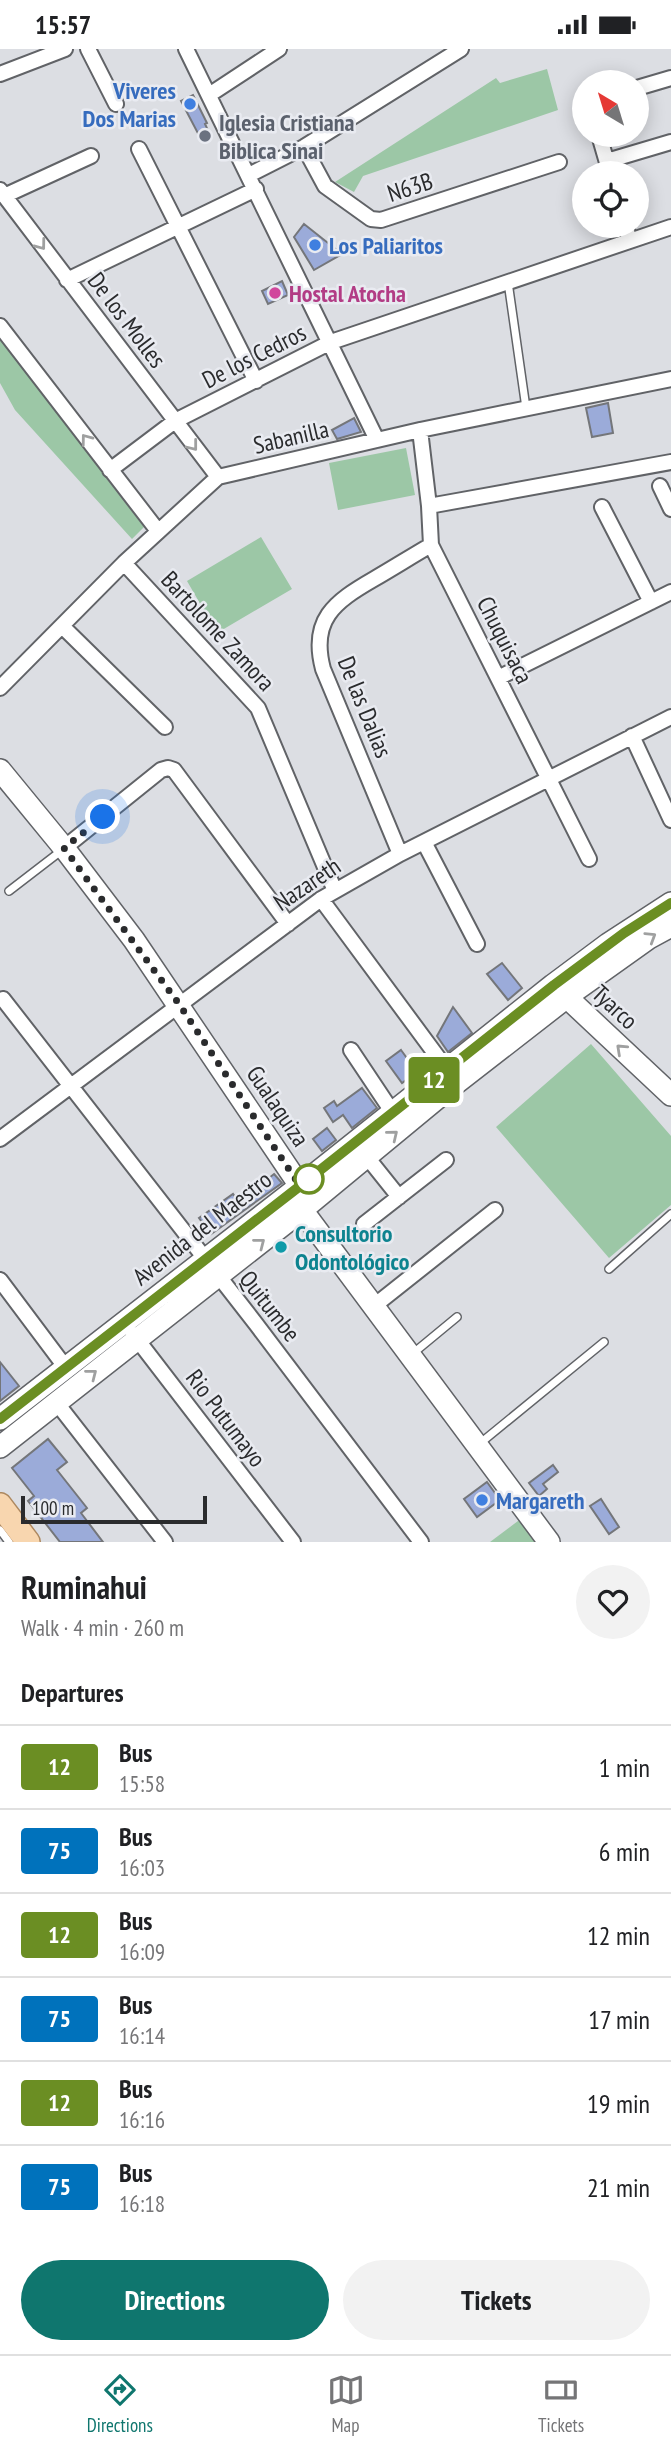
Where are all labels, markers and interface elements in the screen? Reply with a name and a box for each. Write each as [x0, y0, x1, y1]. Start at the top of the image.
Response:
text: 15:57 [35, 8, 91, 41]
north arrow [572, 70, 649, 147]
map controls [572, 70, 649, 238]
place label: Viveres Dos Marias [83, 75, 176, 134]
marker: Viveres Dos Marias [182, 96, 198, 112]
place label: Iglesia Cristiana Biblica Sinai [219, 107, 354, 166]
marker: Iglesia Cristiana Biblica Sinai [197, 128, 213, 144]
button: locate [572, 161, 649, 238]
street label: N63B [383, 165, 437, 209]
place label: Los Paliaritos [329, 230, 443, 261]
one-way arrow [33, 237, 45, 250]
marker: Los Paliaritos [307, 237, 323, 253]
street label: De los Molles [81, 266, 173, 374]
place label: Hostal Atocha [289, 278, 406, 309]
marker: Hostal Atocha [267, 285, 283, 301]
street label: De los Cedros [197, 317, 311, 395]
street label: Sabanilla [250, 413, 332, 461]
one-way arrow [81, 434, 94, 446]
one-way arrow [185, 438, 198, 450]
street label: Bartolome Zamora [155, 564, 281, 698]
street label: Chuquisaca [470, 591, 540, 689]
street label: De las Dalias [331, 652, 399, 762]
your location [85, 799, 120, 834]
street label: Nazareth [267, 850, 347, 918]
one-way arrow [643, 933, 656, 946]
street label: Tyarco [585, 978, 645, 1036]
one-way arrow [616, 1044, 629, 1057]
line badge: 12 [402, 1057, 466, 1103]
street label: Gualaquiza [240, 1060, 316, 1152]
text: 12 [423, 1064, 445, 1095]
one-way arrow [385, 1131, 397, 1144]
street label: Avenida del Maestro [126, 1164, 278, 1292]
unlabelled marker [294, 1164, 324, 1194]
place label: Consultorio Odontológico [295, 1218, 410, 1277]
one-way arrow [252, 1238, 264, 1251]
marker: Consultorio Odontológico [273, 1239, 289, 1255]
street label: Quitumbe [233, 1264, 307, 1348]
street label: Rio Putumayo [179, 1363, 273, 1473]
one-way arrow [84, 1369, 97, 1382]
place label: Margareth [496, 1485, 585, 1516]
marker: Margareth [474, 1492, 490, 1508]
scale bar [21, 1493, 206, 1525]
text: 100 m [32, 1496, 74, 1520]
text: Ruminahui [21, 1565, 147, 1608]
button: heart [576, 1565, 650, 1639]
text: Walk · 4 min · 260 m [21, 1613, 184, 1642]
text: Departures [21, 1676, 124, 1709]
text: Bus [119, 1736, 152, 1769]
text: 12 [48, 1751, 71, 1782]
text: 1 min [599, 1751, 650, 1784]
text: 15:58 [119, 1769, 165, 1798]
text: Bus [119, 1820, 152, 1853]
text: 75 [48, 1835, 71, 1866]
text: 6 min [599, 1835, 650, 1868]
text: 16:03 [119, 1853, 165, 1882]
text: Bus [119, 1904, 152, 1937]
text: 12 [48, 1919, 71, 1950]
text: 12 min [587, 1919, 650, 1952]
text: 16:09 [119, 1937, 165, 1966]
text: Bus [119, 1988, 152, 2021]
text: 75 [48, 2003, 71, 2034]
text: 17 min [588, 2003, 650, 2036]
text: 16:14 [119, 2021, 165, 2050]
text: Bus [119, 2072, 152, 2105]
text: 12 [48, 2087, 71, 2118]
text: 19 min [587, 2087, 650, 2120]
text: 16:16 [119, 2105, 165, 2134]
text: Bus [119, 2156, 152, 2189]
text: 75 [48, 2171, 71, 2202]
text: 21 min [587, 2171, 650, 2204]
text: 16:18 [119, 2189, 165, 2218]
button: Directions [21, 2260, 329, 2340]
button: Tickets [343, 2260, 650, 2340]
tab: Directions [87, 2371, 153, 2437]
tab: Map [327, 2371, 365, 2437]
tab: Tickets [538, 2371, 584, 2437]

